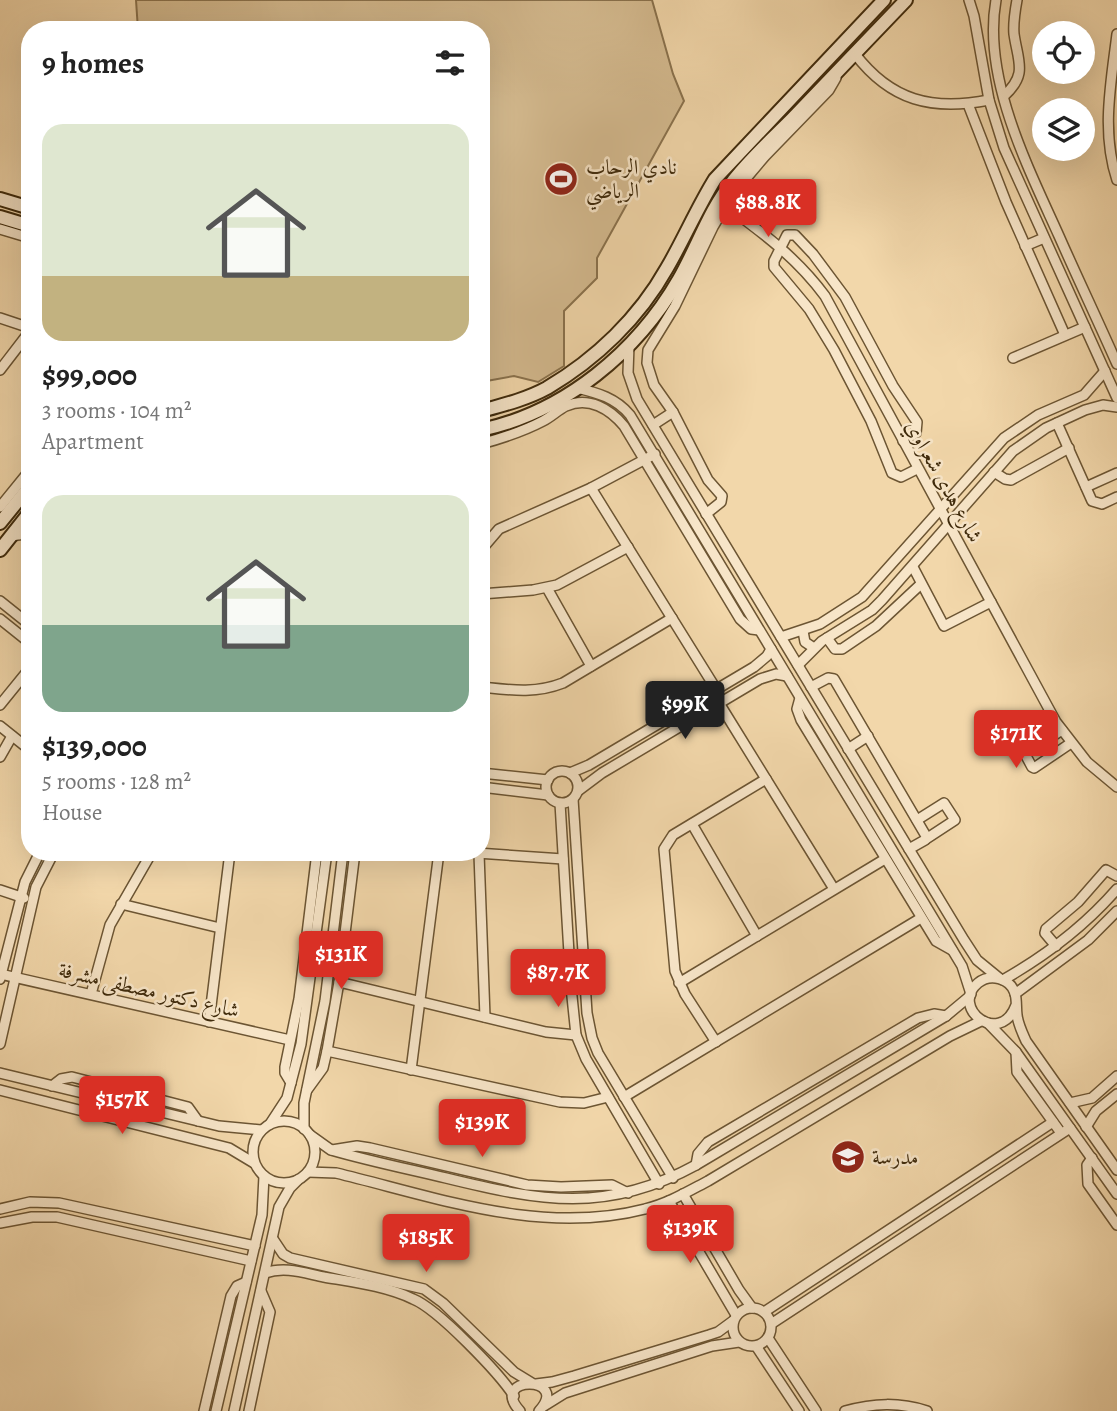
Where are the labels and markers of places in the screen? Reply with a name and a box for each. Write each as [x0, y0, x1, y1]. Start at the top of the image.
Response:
place label: نادي الرحاب الرياضي [586, 153, 677, 211]
sports icon: نادي الرحاب الرياضي [542, 160, 580, 198]
pin: $88.8K [711, 180, 825, 239]
pin: $99K [644, 682, 726, 741]
pin: $171K [967, 710, 1065, 770]
pin: $131K [292, 932, 390, 991]
pin: $87.7K [501, 950, 615, 1009]
pin: $157K [73, 1076, 171, 1136]
pin: $139K [433, 1100, 531, 1159]
school or university icon: مدرسة [829, 1138, 867, 1176]
place label: مدرسة [872, 1143, 918, 1171]
pin: $139K [641, 1206, 739, 1265]
pin: $185K [377, 1214, 475, 1274]

